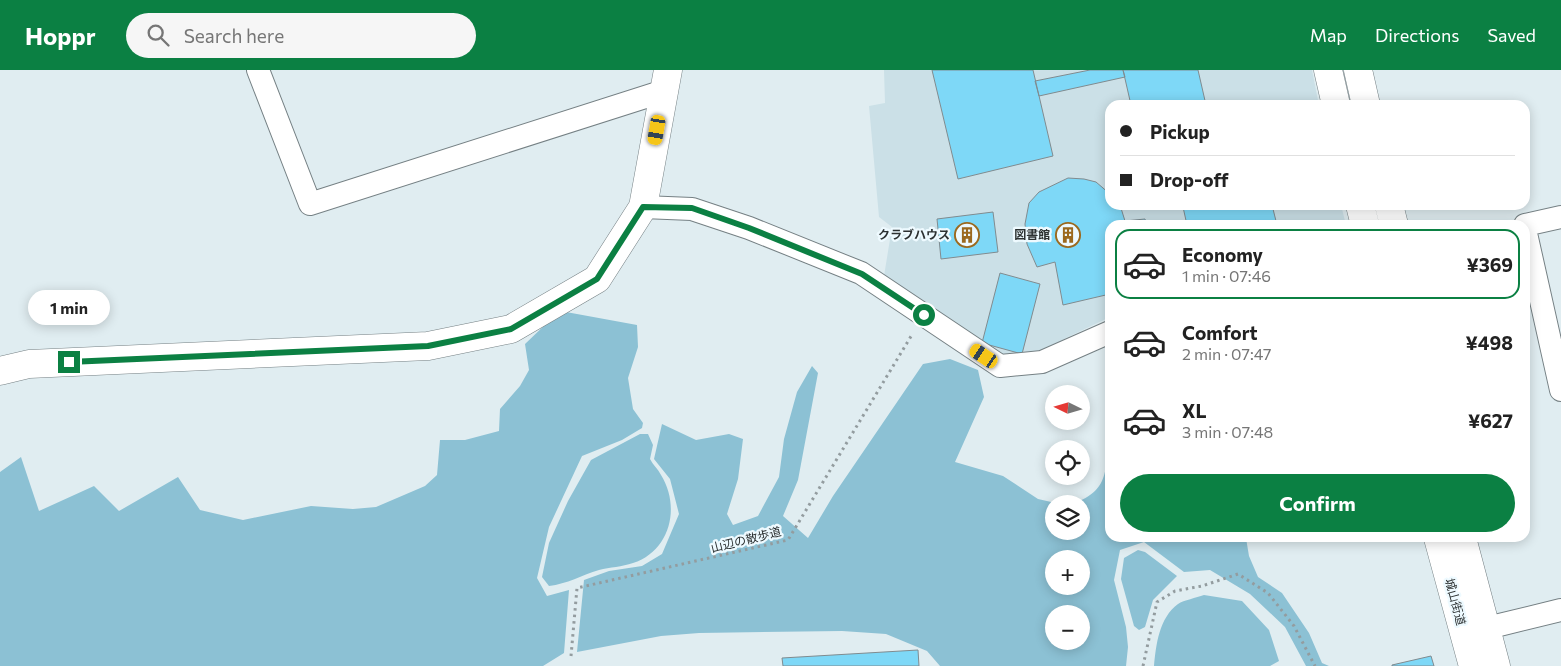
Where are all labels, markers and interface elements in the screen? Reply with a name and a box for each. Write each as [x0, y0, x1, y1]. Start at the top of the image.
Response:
search box [126, 13, 476, 58]
text: Hoppr [25, 21, 96, 50]
icon: search [144, 21, 172, 49]
text: Search here [184, 24, 284, 47]
text: Map [1310, 24, 1347, 46]
text: Directions [1375, 24, 1459, 46]
text: Saved [1487, 24, 1536, 46]
car [647, 114, 666, 146]
text: Pickup [1150, 120, 1210, 143]
text: Drop-off [1150, 168, 1229, 191]
building icon: クラブハウス [954, 222, 980, 248]
building icon: 図書館 [1055, 222, 1081, 248]
place label: クラブハウス [878, 227, 950, 241]
place label: 図書館 [1014, 227, 1050, 241]
icon: car [1122, 242, 1167, 287]
text: Economy [1182, 243, 1263, 266]
text: ¥369 [1467, 253, 1513, 276]
text: 1 min · 07:46 [1182, 266, 1271, 285]
callout: 1 min [28, 290, 110, 324]
text: 1 min [50, 298, 88, 317]
route start [913, 304, 935, 326]
icon: car [1122, 320, 1167, 365]
text: Comfort [1182, 321, 1258, 344]
text: ¥498 [1466, 331, 1513, 354]
car [967, 341, 1000, 371]
text: 2 min · 07:47 [1182, 344, 1271, 363]
route end [58, 351, 80, 373]
north arrow [1045, 385, 1090, 430]
map controls [1045, 385, 1090, 650]
icon: car [1122, 398, 1167, 443]
text: XL [1182, 399, 1207, 422]
text: ¥627 [1468, 409, 1513, 432]
text: 3 min · 07:48 [1182, 422, 1273, 441]
button: locate [1045, 440, 1090, 485]
button: Confirm [1120, 474, 1515, 532]
button: layers [1045, 495, 1090, 540]
street label: 山辺の散歩道 [709, 524, 782, 555]
button: + [1045, 550, 1090, 595]
street label: 城山街道 [1443, 577, 1469, 627]
button: − [1045, 605, 1090, 650]

